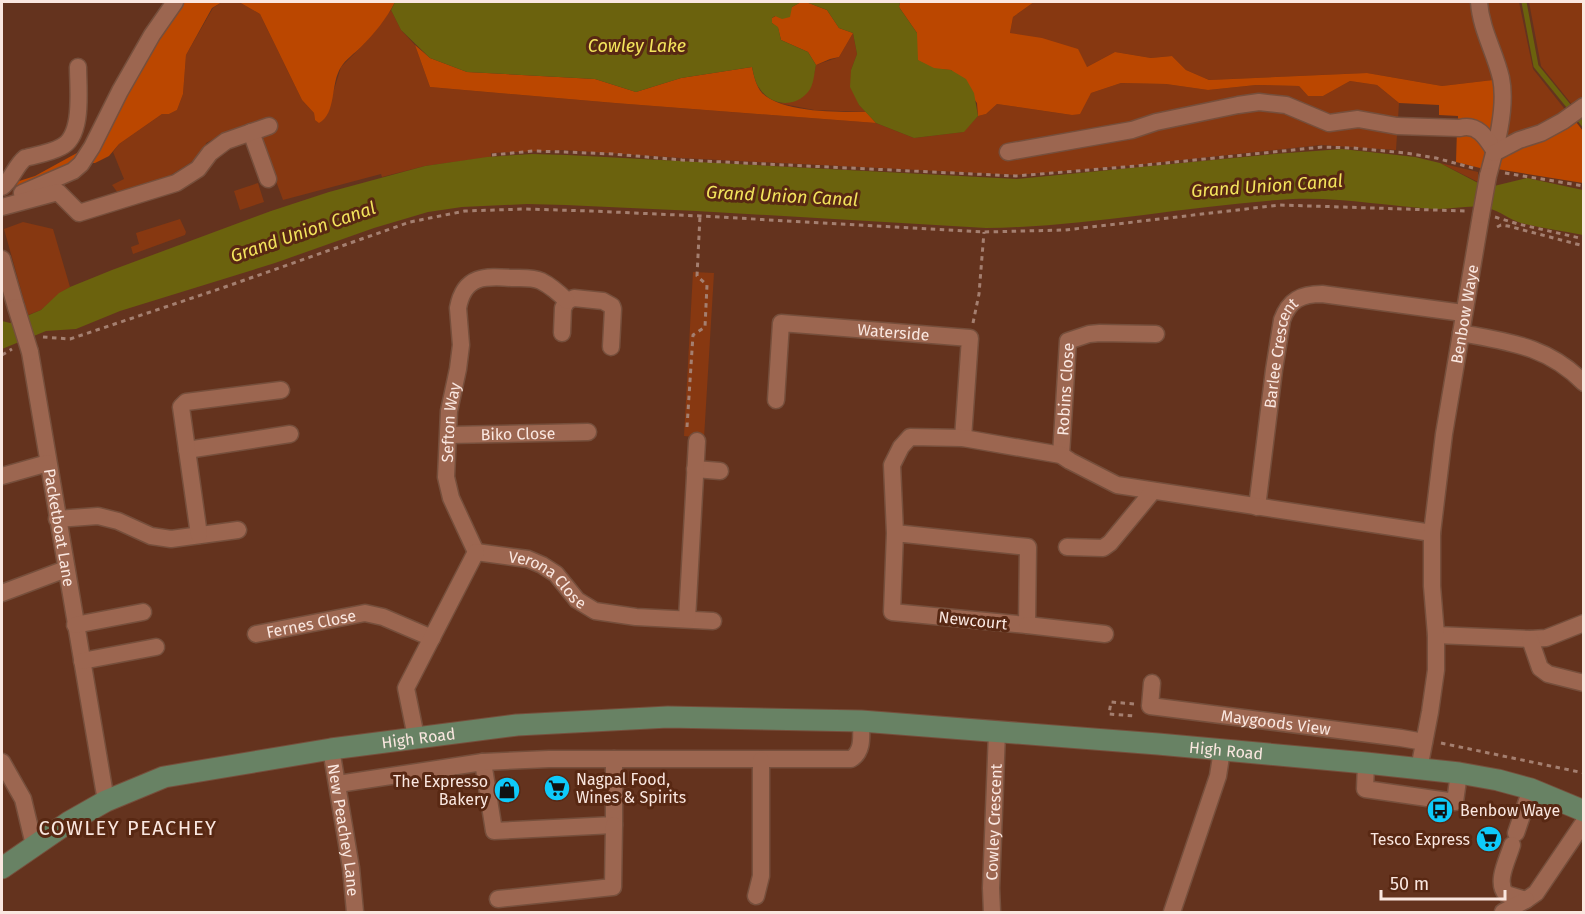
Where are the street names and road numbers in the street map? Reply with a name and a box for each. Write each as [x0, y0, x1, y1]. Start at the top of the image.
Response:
street label: Benbow Waye [1447, 263, 1482, 365]
street label: Barlee Crescent [1260, 294, 1302, 409]
street label: Waterside [857, 320, 930, 345]
street label: Robins Close [1053, 342, 1078, 436]
street label: Sefton Way [438, 381, 465, 463]
street label: Biko Close [480, 424, 556, 444]
street label: Packetboat Lane [40, 467, 79, 588]
street label: Verona Close [508, 548, 589, 613]
street label: Fernes Close [265, 606, 358, 642]
street label: Newcourt [938, 607, 1008, 634]
street label: Maygoods View [1220, 706, 1332, 739]
street label: High Road [380, 724, 456, 752]
street label: High Road [1188, 738, 1264, 764]
street label: New Peachey Lane [324, 762, 363, 897]
street label: Cowley Crescent [982, 763, 1006, 881]

